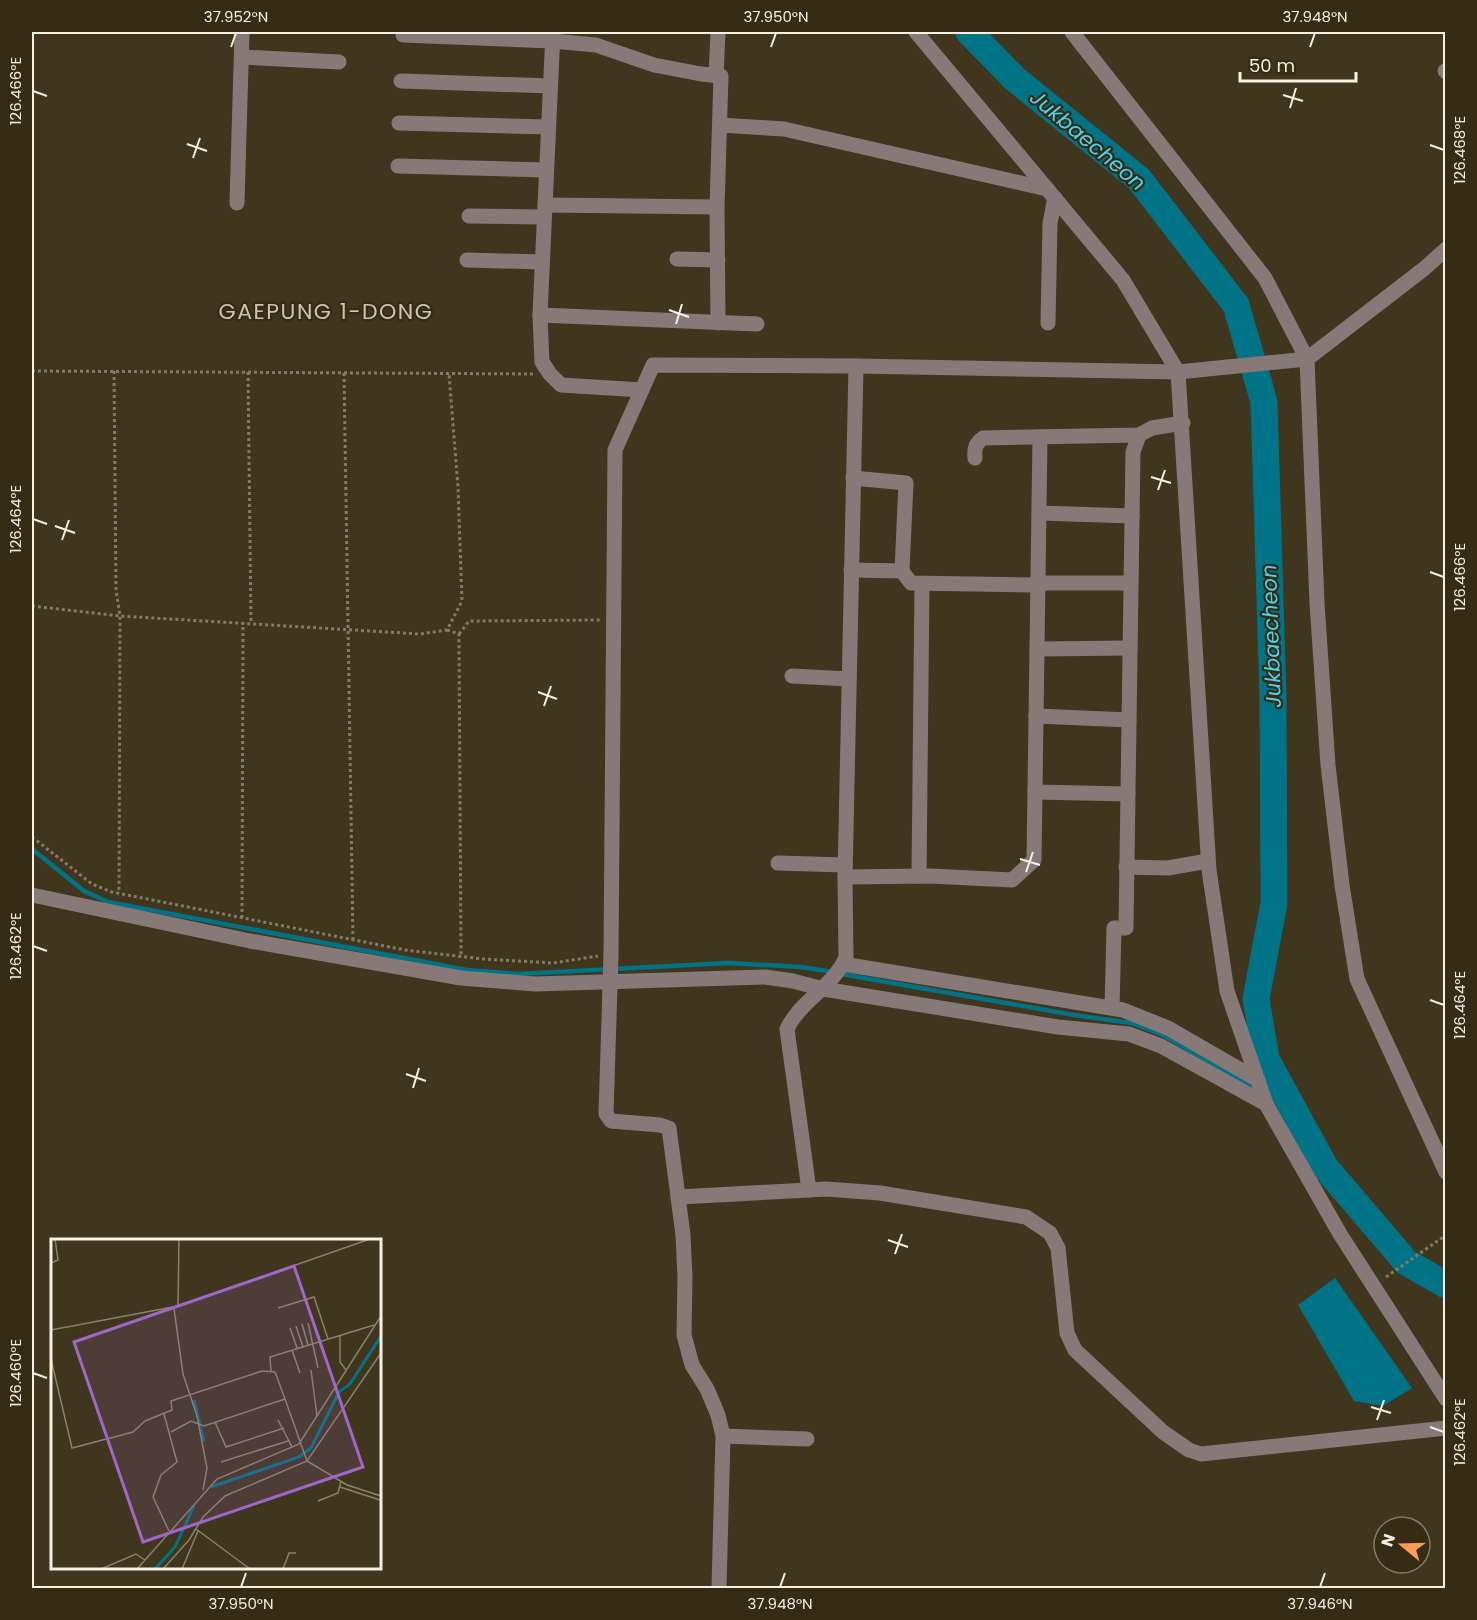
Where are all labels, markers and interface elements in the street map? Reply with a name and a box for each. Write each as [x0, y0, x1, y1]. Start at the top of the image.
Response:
text: 37.952°N [204, 6, 268, 27]
text: 37.950°N [743, 6, 809, 27]
text: 37.948°N [1282, 6, 1348, 27]
scale bar [1240, 45, 1356, 83]
text: 50 m [1249, 53, 1295, 78]
text: 126.466°E [5, 57, 26, 125]
water label: Jukbaecheon [1024, 83, 1152, 197]
text: 126.468°E [1449, 116, 1470, 184]
district label: GAEPUNG 1-DONG [219, 296, 433, 327]
text: 126.464°E [5, 485, 26, 553]
text: 126.466°E [1449, 543, 1470, 611]
water label: Jukbaecheon [1254, 564, 1288, 708]
text: 126.462°E [5, 912, 26, 980]
text: 126.464°E [1449, 971, 1470, 1039]
inset map [51, 1239, 381, 1569]
text: 126.460°E [5, 1339, 26, 1407]
text: 126.462°E [1449, 1398, 1470, 1466]
north arrow [1372, 1515, 1432, 1575]
text: N [1375, 1531, 1401, 1550]
text: 37.950°N [208, 1593, 274, 1614]
text: 37.948°N [747, 1593, 813, 1614]
text: 37.946°N [1287, 1593, 1353, 1614]

